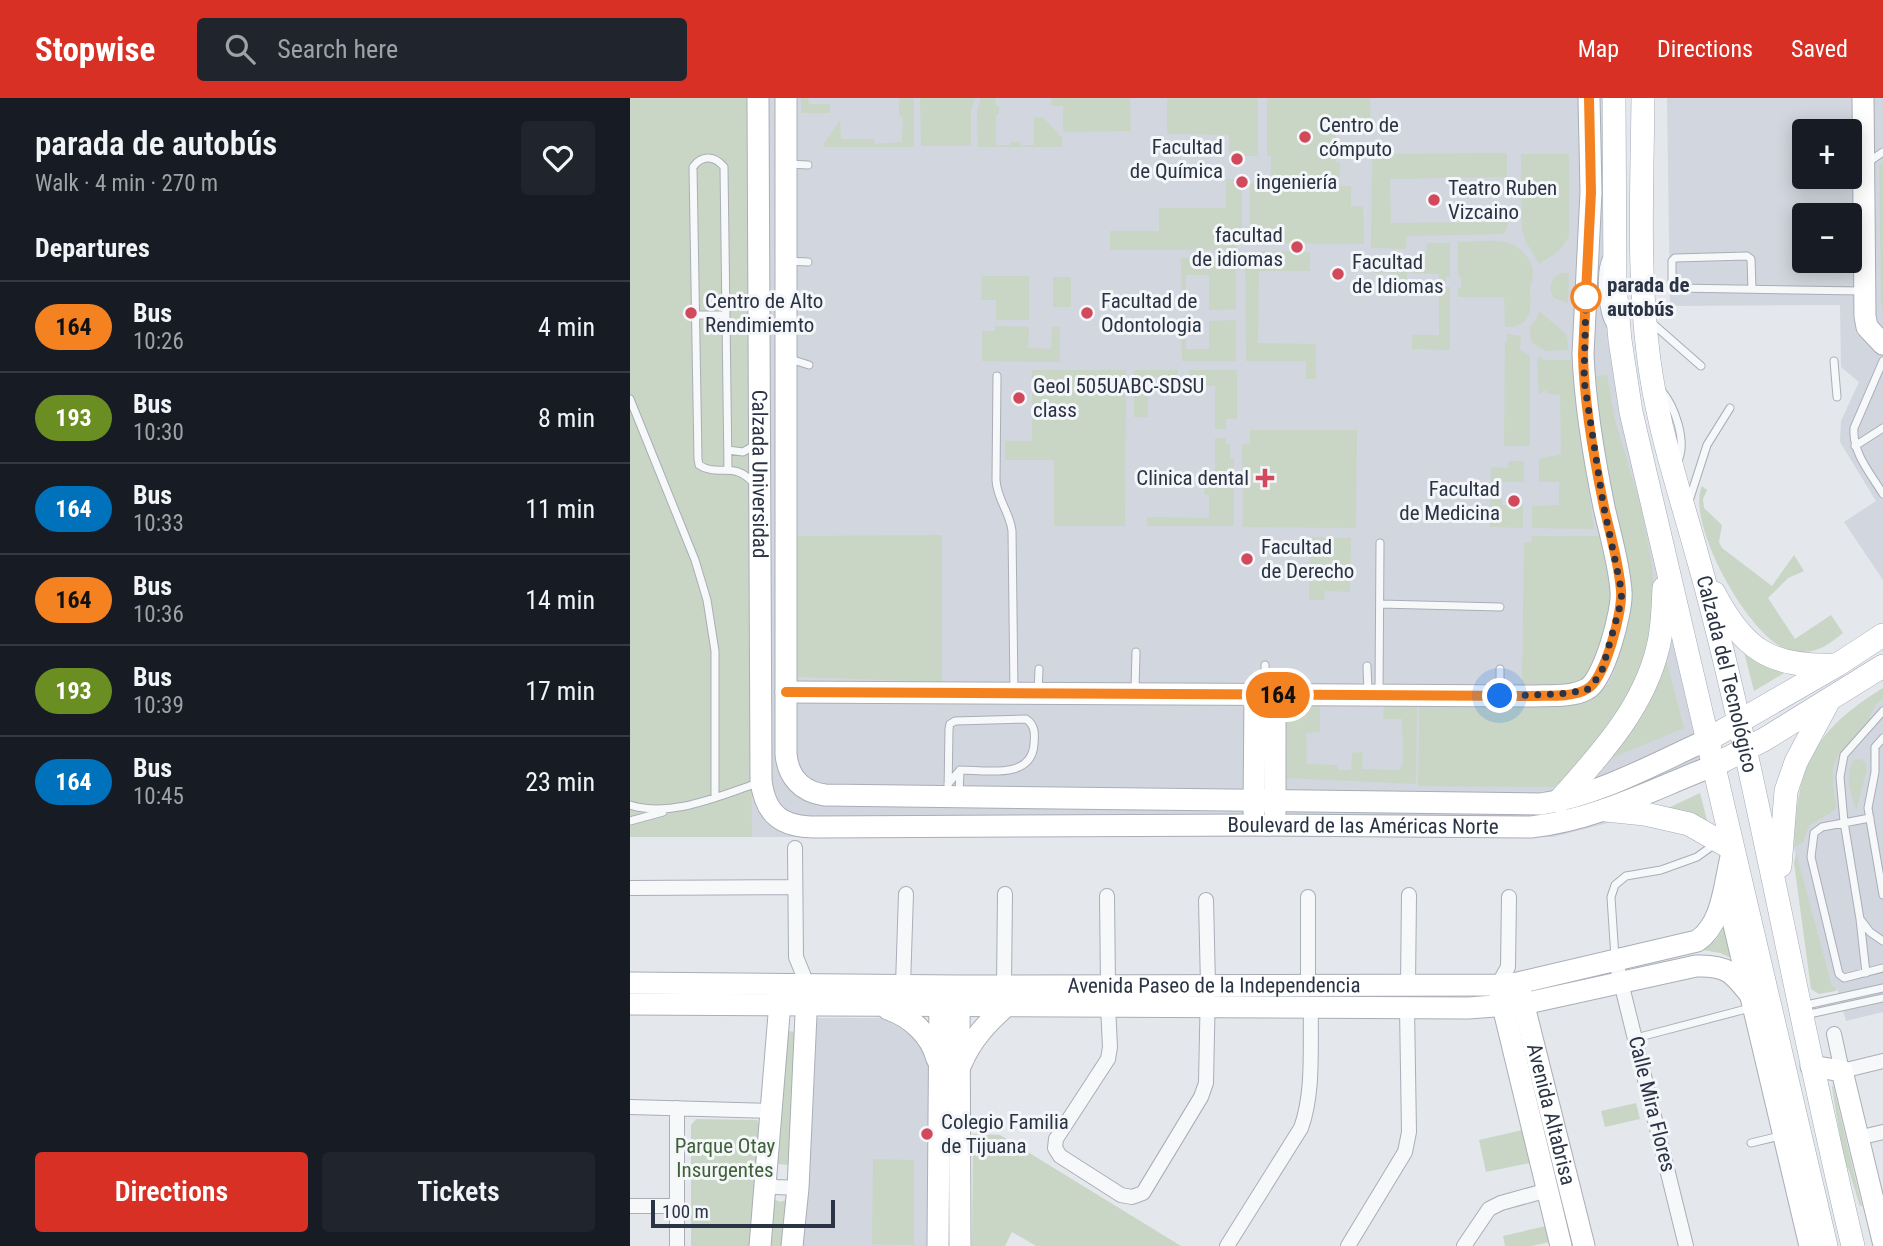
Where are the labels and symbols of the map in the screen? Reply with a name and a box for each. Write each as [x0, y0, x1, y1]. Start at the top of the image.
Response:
place label: Centro de cómputo [1319, 113, 1399, 161]
marker: Centro de cómputo [1297, 129, 1313, 145]
place label: Facultad de Química [1130, 135, 1223, 183]
marker: Facultad de Química [1229, 151, 1245, 167]
place label: ingeniería [1256, 170, 1337, 194]
marker: ingeniería [1234, 174, 1250, 190]
place label: Teatro Ruben Vizcaino [1448, 176, 1557, 224]
marker: Teatro Ruben Vizcaino [1426, 192, 1442, 208]
place label: facultad de idiomas [1192, 223, 1283, 271]
marker: facultad de idiomas [1289, 239, 1305, 255]
place label: Facultad de Idiomas [1352, 250, 1444, 298]
marker: Facultad de Idiomas [1330, 266, 1346, 282]
place label: parada de autobús [1607, 273, 1689, 321]
marker: parada de autobús [1571, 282, 1601, 312]
place label: Centro de Alto Rendimiemto [705, 289, 823, 337]
place label: Facultad de Odontologia [1101, 289, 1202, 337]
marker: Centro de Alto Rendimiemto [683, 305, 699, 321]
marker: Facultad de Odontologia [1079, 305, 1095, 321]
place label: Geol 505UABC-SDSU class [1033, 374, 1204, 422]
street label: Calzada Universidad [747, 390, 772, 558]
marker: Geol 505UABC-SDSU class [1011, 390, 1027, 406]
place label: Clinica dental [1136, 466, 1249, 490]
marker: Clinica dental [1255, 468, 1275, 488]
place label: Facultad de Medicina [1399, 477, 1500, 525]
marker: Facultad de Medicina [1506, 493, 1522, 509]
place label: Facultad de Derecho [1261, 535, 1354, 583]
marker: Facultad de Derecho [1239, 551, 1255, 567]
street label: Calzada del Tecnológico [1691, 573, 1762, 775]
line badge: 164 [1238, 672, 1318, 718]
your location [1482, 678, 1517, 713]
street label: Boulevard de las Américas Norte [1227, 813, 1499, 839]
street label: Avenida Paseo de la Independencia [1068, 973, 1360, 998]
street label: Calle Mira Flores [1624, 1034, 1680, 1174]
street label: Avenida Altabrisa [1522, 1041, 1580, 1187]
place label: Colegio Familia de Tijuana [941, 1110, 1069, 1158]
marker: Colegio Familia de Tijuana [919, 1126, 935, 1142]
park label: Parque Otay Insurgentes [675, 1134, 776, 1182]
scale bar [651, 1197, 835, 1229]

